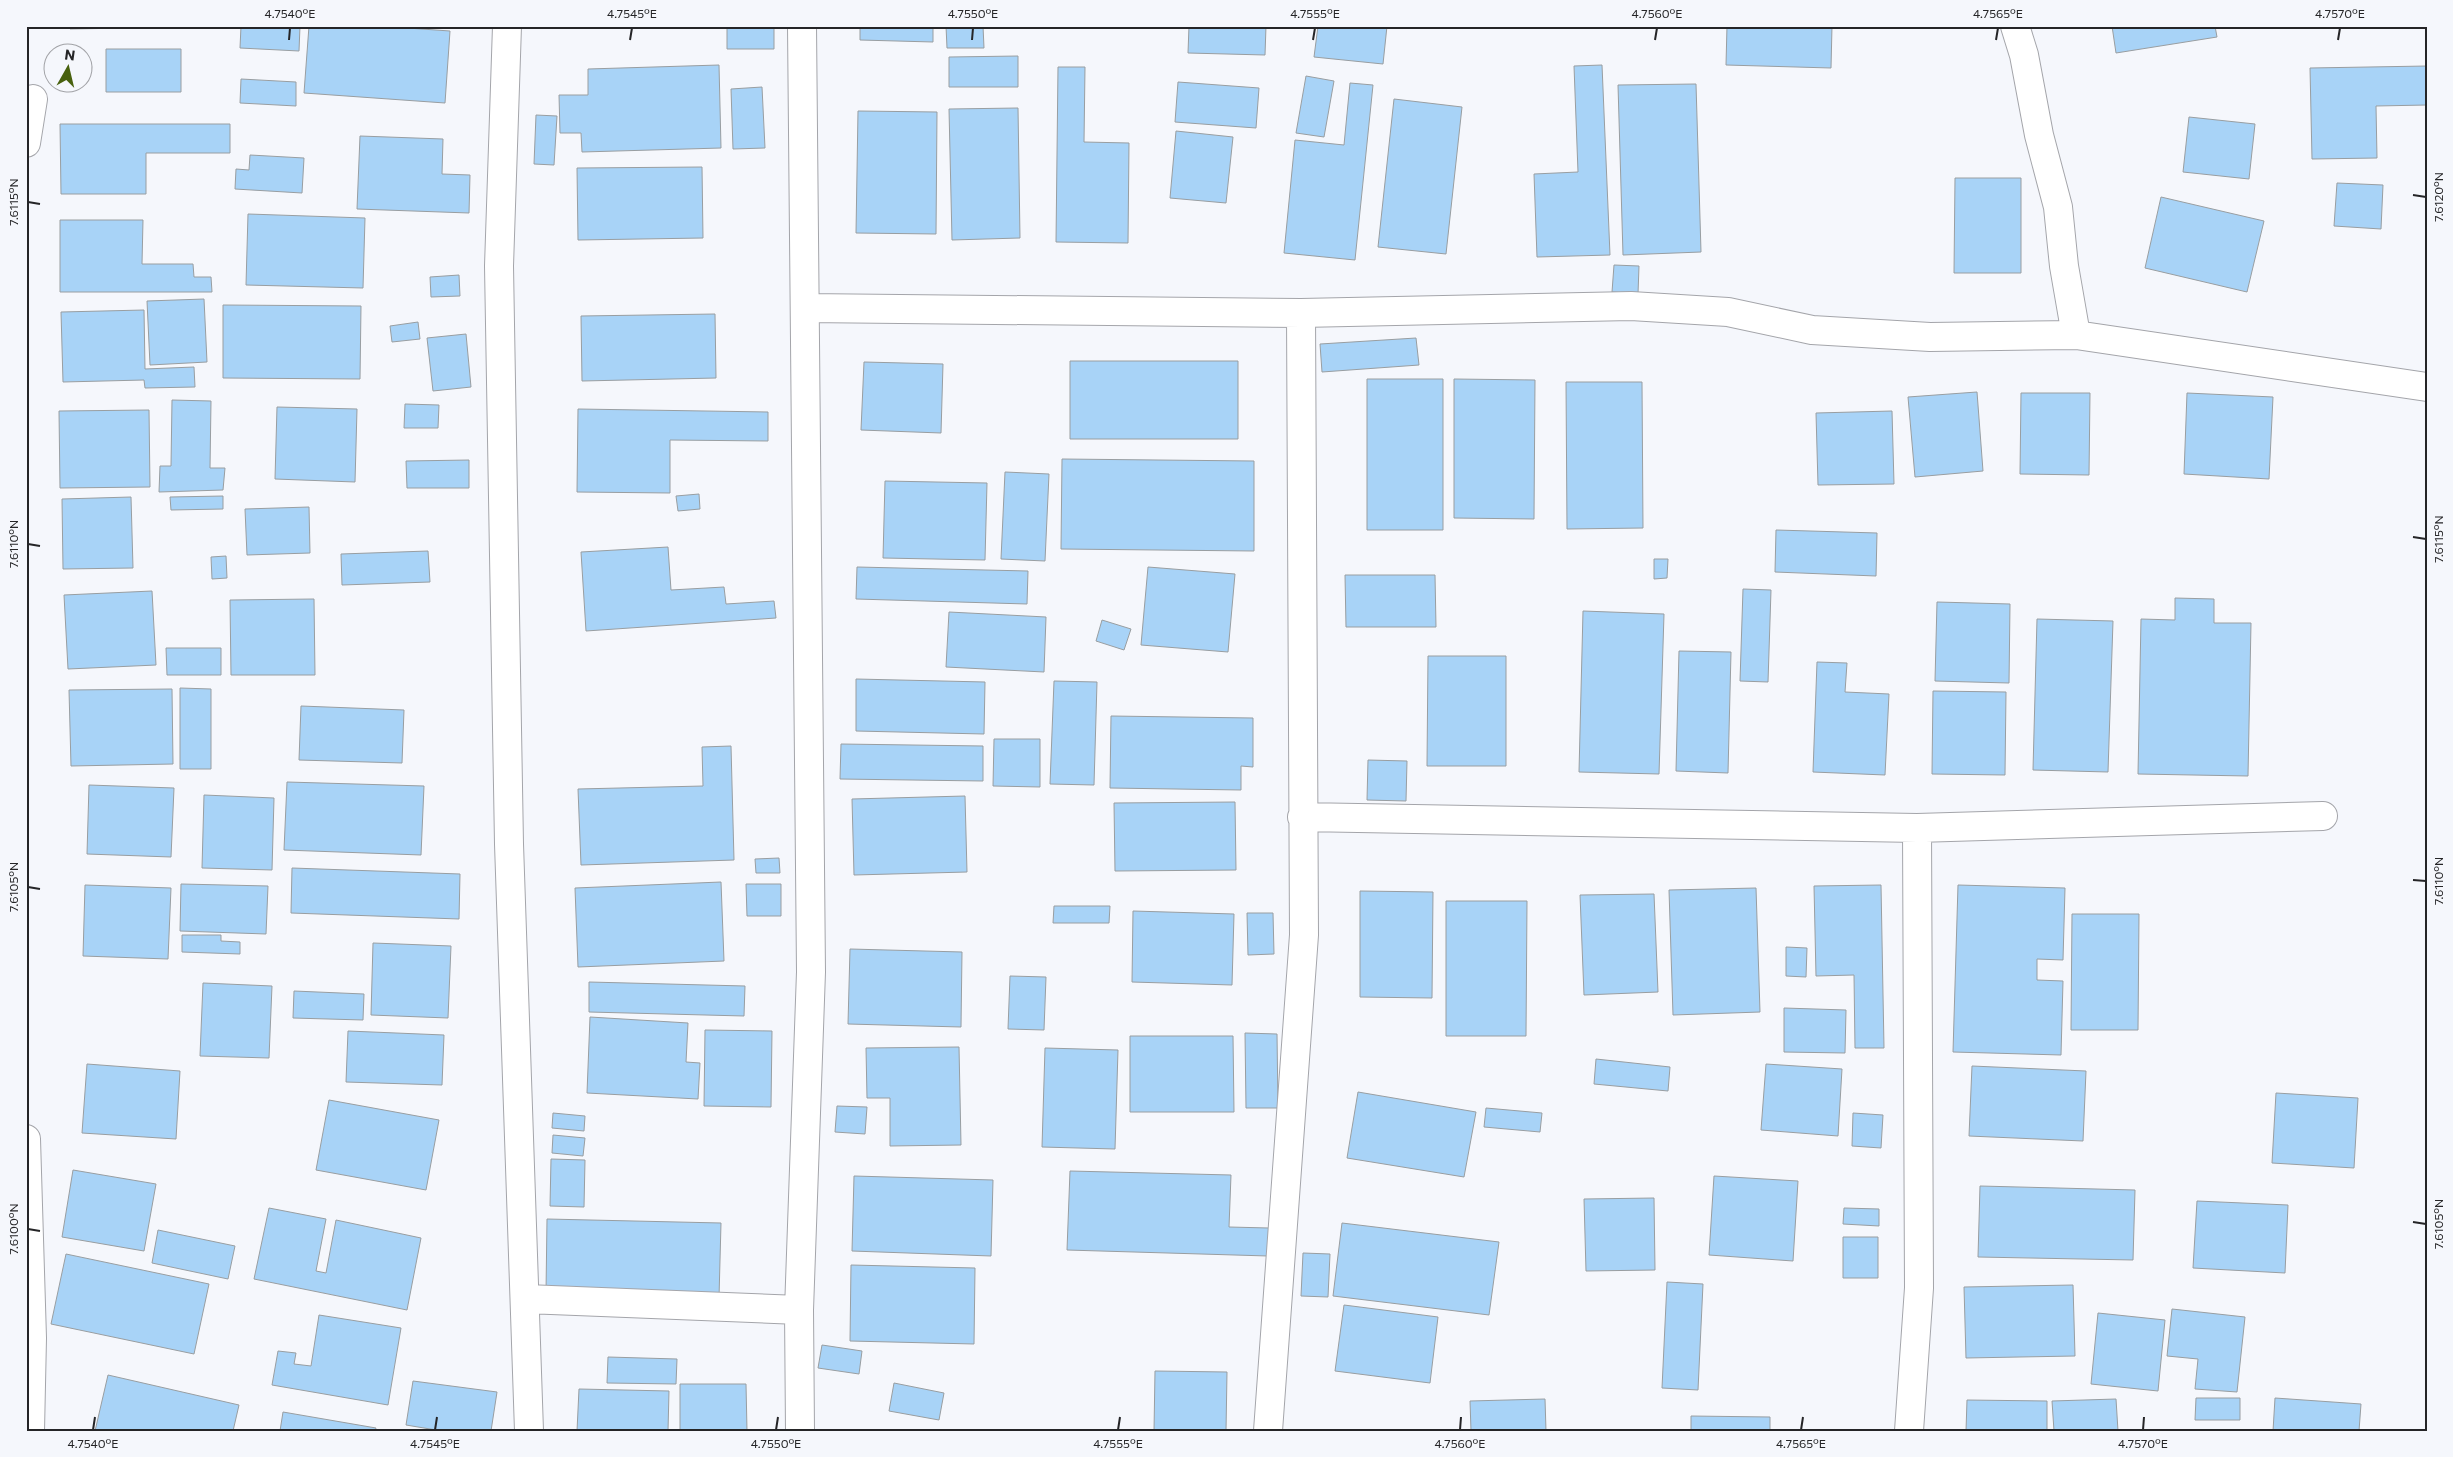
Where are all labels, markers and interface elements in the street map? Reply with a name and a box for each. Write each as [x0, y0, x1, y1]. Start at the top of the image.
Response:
text: 4.7540°E [265, 6, 315, 20]
text: 4.7545°E [607, 6, 657, 20]
text: 4.7550°E [948, 6, 998, 20]
text: 4.7555°E [1290, 6, 1340, 20]
text: 4.7560°E [1632, 6, 1682, 20]
text: 4.7565°E [1973, 6, 2023, 20]
text: 4.7570°E [2315, 6, 2365, 20]
north arrow [42, 42, 92, 92]
text: N [63, 45, 76, 64]
text: 7.6120°N [2431, 172, 2445, 222]
text: 7.6115°N [6, 178, 20, 226]
text: 7.6115°N [2431, 515, 2445, 563]
text: 7.6110°N [6, 520, 20, 568]
text: 7.6110°N [2431, 857, 2445, 905]
text: 7.6105°N [6, 862, 20, 912]
text: 7.6105°N [2431, 1199, 2445, 1249]
text: 7.6100°N [6, 1204, 20, 1254]
text: 4.7540°E [68, 1436, 118, 1450]
text: 4.7545°E [410, 1436, 460, 1450]
text: 4.7550°E [751, 1436, 801, 1450]
text: 4.7555°E [1093, 1436, 1143, 1450]
text: 4.7560°E [1435, 1436, 1485, 1450]
text: 4.7565°E [1776, 1436, 1826, 1450]
text: 4.7570°E [2118, 1436, 2168, 1450]

